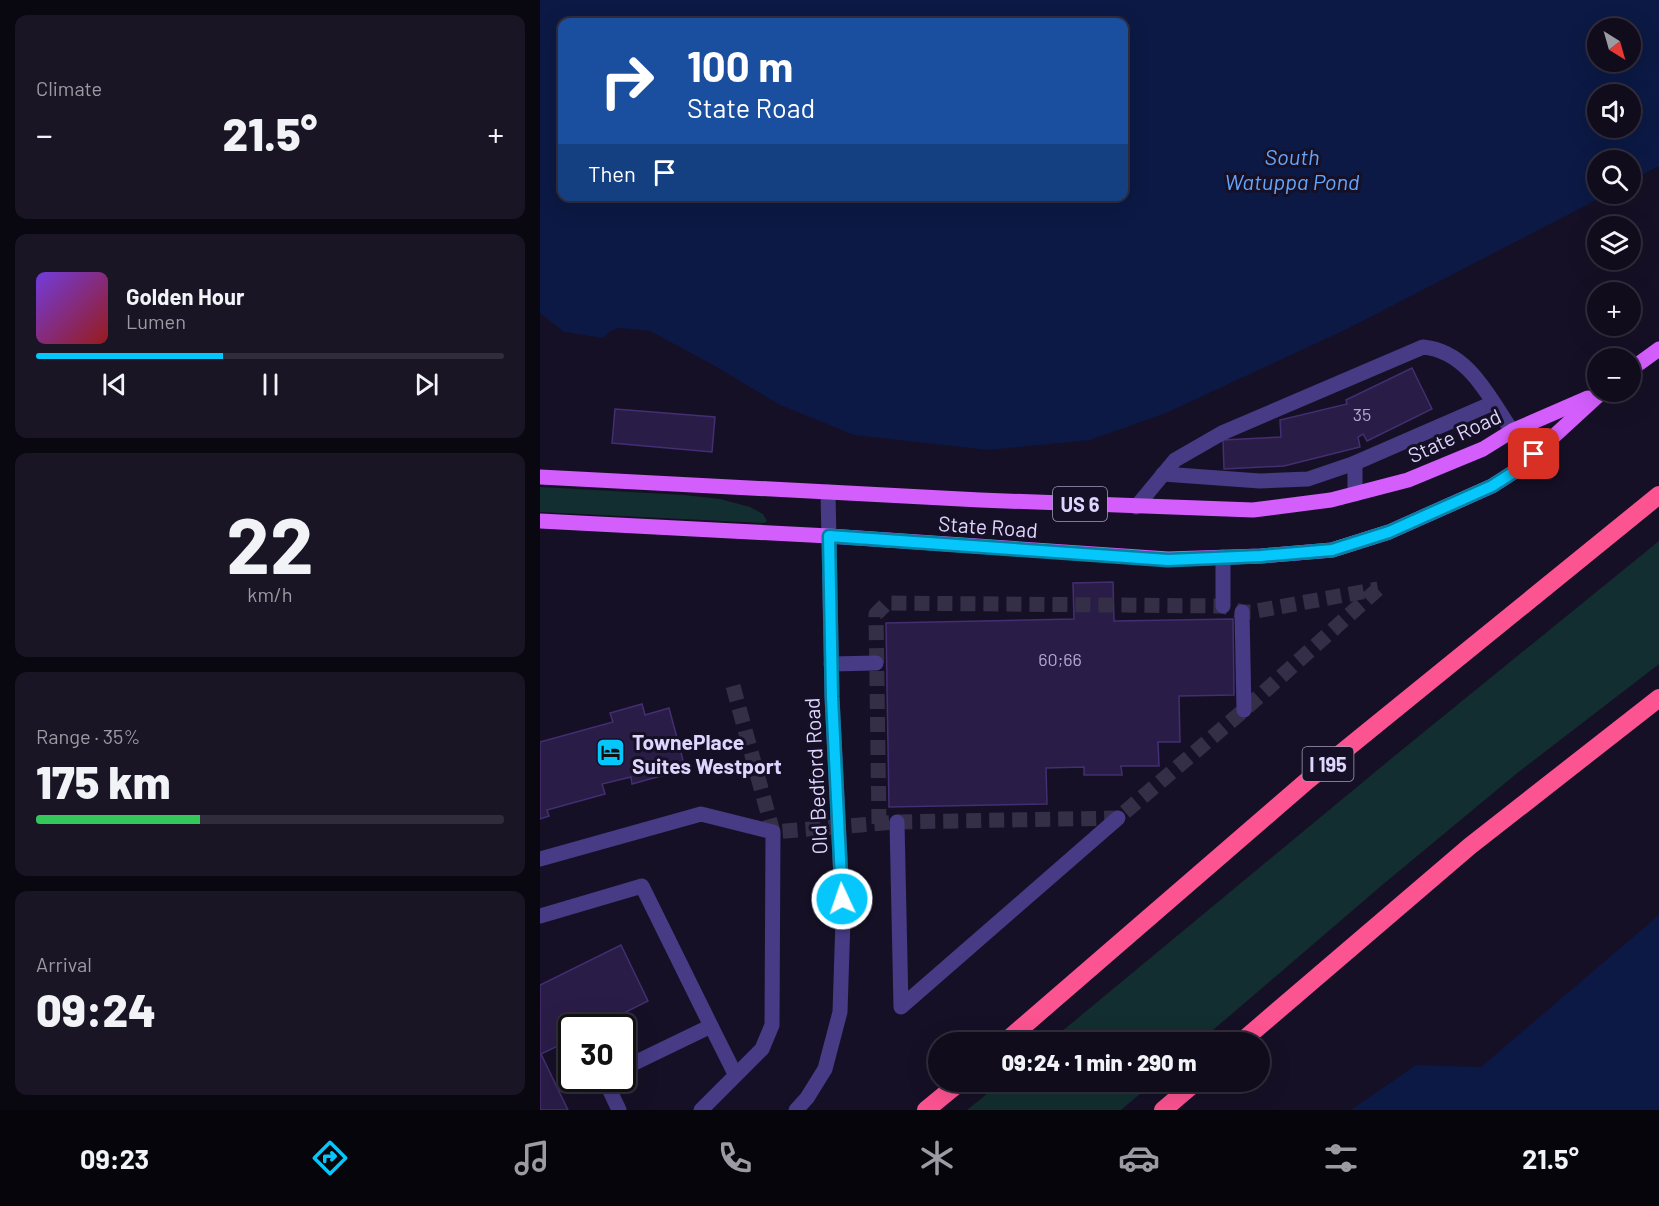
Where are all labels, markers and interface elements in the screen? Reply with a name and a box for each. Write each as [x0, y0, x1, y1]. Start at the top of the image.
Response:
north arrow [1587, 18, 1641, 72]
map controls [1587, 18, 1641, 402]
text: 100 m [687, 40, 793, 90]
icon: right [588, 42, 666, 120]
text: Climate [36, 76, 102, 100]
button: sound [1587, 84, 1641, 138]
text: State Road [687, 91, 815, 123]
text: 21.5° [223, 106, 317, 160]
text: − [36, 114, 53, 154]
text: + [488, 114, 504, 154]
water label: South Watuppa Pond [1224, 143, 1360, 194]
button: search [1587, 150, 1641, 204]
icon: arrive [648, 156, 681, 189]
text: Then [588, 160, 636, 186]
button: layers [1587, 216, 1641, 270]
button: + [1587, 282, 1641, 336]
text: Golden Hour [126, 283, 244, 309]
text: Lumen [126, 309, 186, 333]
button: − [1587, 348, 1641, 402]
icon: previous [98, 368, 131, 401]
icon: pause [254, 368, 287, 401]
icon: next [410, 368, 443, 401]
house number: 35 [1353, 403, 1371, 425]
street label: State Road [1404, 403, 1504, 467]
pin [1508, 428, 1559, 479]
icon: arrive [1517, 437, 1550, 470]
road number: US 6 [1053, 487, 1107, 521]
text: 22 [226, 496, 314, 590]
street label: State Road [937, 510, 1039, 542]
text: km/h [247, 582, 293, 606]
house number: 60;66 [1038, 648, 1082, 670]
street label: Old Bedford Road [798, 697, 832, 855]
text: Range · 35% [36, 724, 140, 748]
place label: TownePlace Suites Westport [632, 729, 782, 778]
hotel icon: TownePlace Suites Westport [595, 737, 627, 769]
road number: I 195 [1302, 747, 1354, 781]
text: 175 km [36, 754, 171, 808]
position arrow [810, 867, 874, 931]
text: Arrival [36, 952, 92, 976]
text: 09:24 [36, 982, 156, 1036]
speed limit sign: 30 [558, 1014, 636, 1092]
text: 09:24 · 1 min · 290 m [1001, 1049, 1197, 1075]
icon: directions [309, 1137, 351, 1179]
icon: music [511, 1137, 553, 1179]
icon: phone [714, 1137, 756, 1179]
icon: climate [916, 1137, 958, 1179]
icon: car [1118, 1137, 1160, 1179]
icon: filters [1320, 1137, 1362, 1179]
text: 09:23 [80, 1142, 149, 1174]
text: 21.5° [1522, 1142, 1579, 1174]

